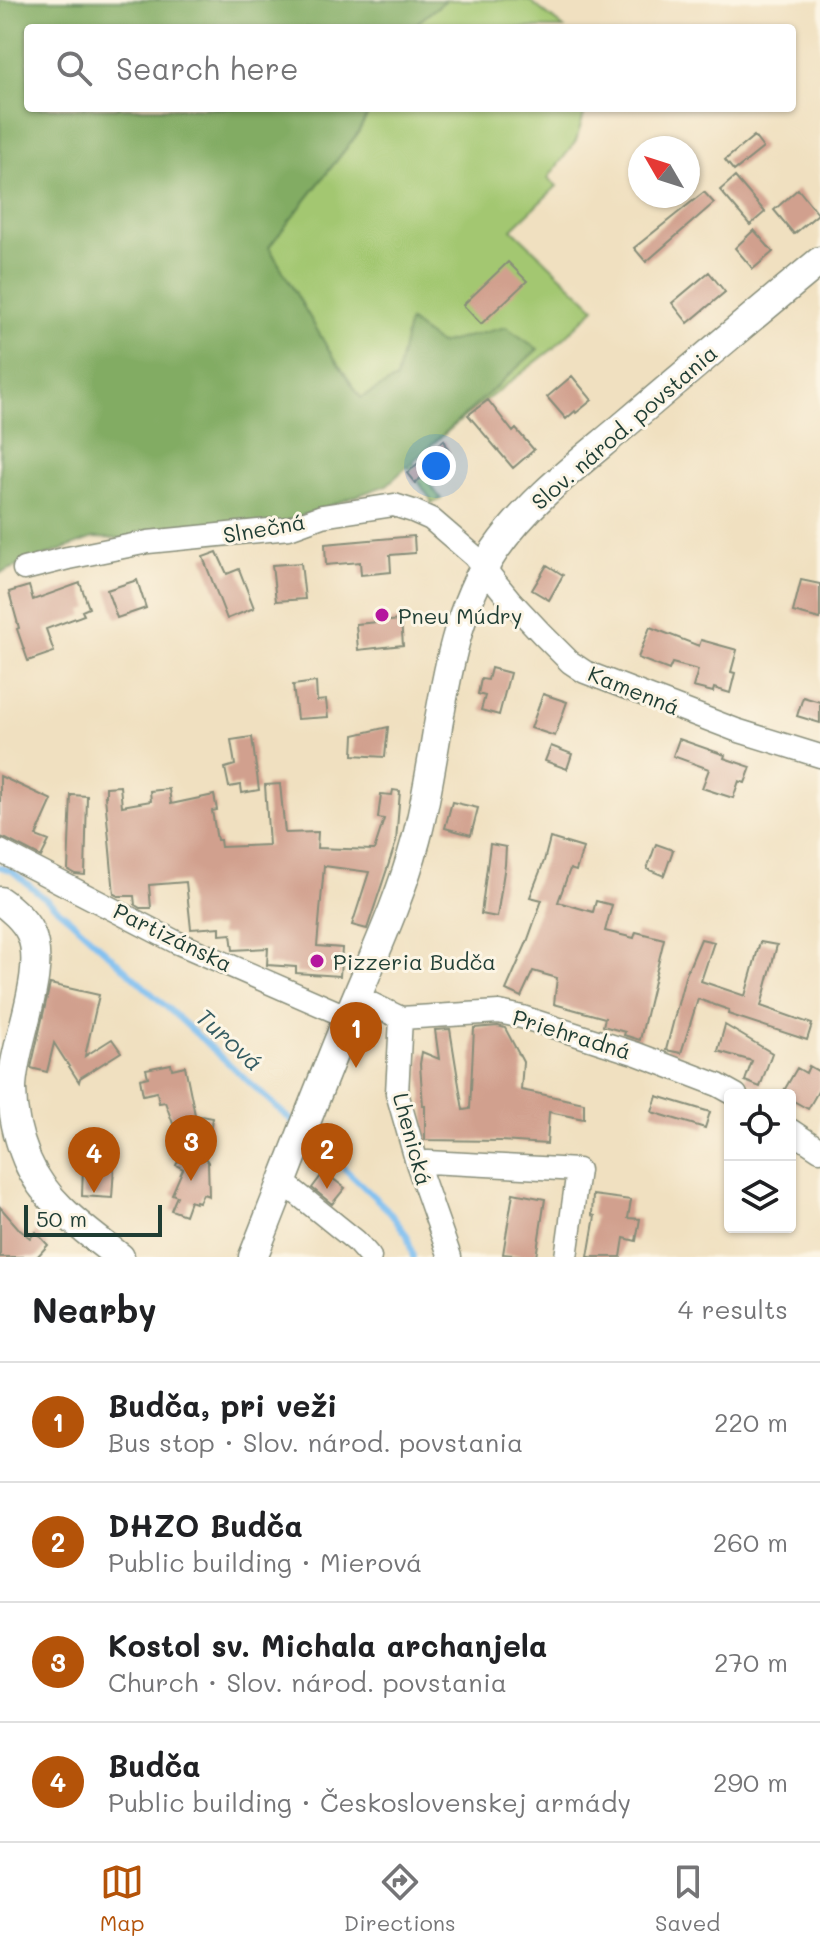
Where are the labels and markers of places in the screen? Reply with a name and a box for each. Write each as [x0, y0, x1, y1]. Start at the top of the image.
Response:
place label: Pneu Múdry [398, 601, 522, 630]
marker: Pneu Múdry [373, 606, 391, 624]
place label: Pizzeria Budča [333, 947, 496, 976]
marker: Pizzeria Budča [308, 952, 326, 970]
pin: 1 [330, 1002, 382, 1068]
pin: 3 [165, 1115, 217, 1181]
pin: 2 [301, 1123, 353, 1189]
pin: 4 [68, 1127, 120, 1193]

